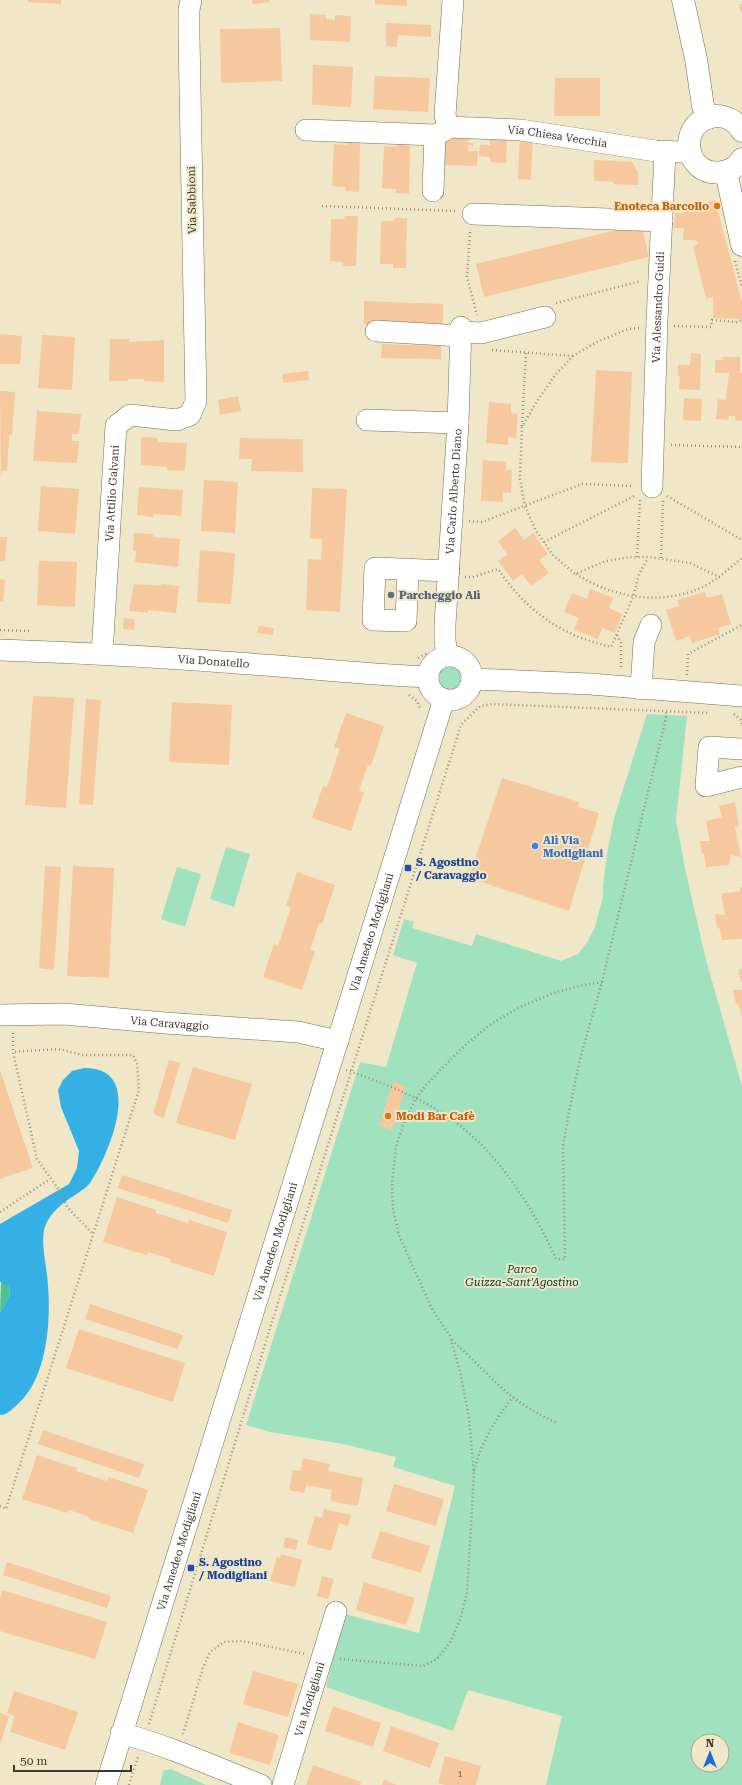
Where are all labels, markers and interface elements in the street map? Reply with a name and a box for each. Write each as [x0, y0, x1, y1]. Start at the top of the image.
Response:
street label: Via Chiesa Vecchia [507, 123, 608, 150]
street label: Via Sabbioni [185, 165, 199, 234]
place label: Enoteca Barcollo [614, 200, 709, 213]
marker: Enoteca Barcollo [712, 201, 722, 211]
street label: Via Alessandro Guidi [649, 251, 667, 363]
street label: Via Carlo Alberto Diano [443, 428, 464, 555]
street label: Via Attilio Galvani [102, 444, 121, 542]
place label: Parcheggio Alì [399, 589, 481, 602]
marker: Parcheggio Alì [386, 590, 396, 600]
street label: Via Donatello [177, 652, 250, 670]
place label: Alì Via Modigliani [543, 834, 604, 860]
marker: Alì Via Modigliani [530, 841, 540, 851]
place label: S. Agostino / Caravaggio [415, 856, 487, 882]
marker: S. Agostino / Caravaggio [403, 863, 413, 873]
street label: Via Amedeo Modigliani [347, 871, 396, 994]
street label: Via Caravaggio [130, 1013, 210, 1032]
place label: Modi Bar Cafè [396, 1110, 475, 1123]
marker: Modi Bar Cafè [383, 1111, 393, 1121]
street label: Via Amedeo Modigliani [250, 1180, 300, 1303]
park label: Parco Guizza-Sant'Agostino [465, 1263, 579, 1289]
street label: Via Amedeo Modigliani [154, 1489, 204, 1612]
place label: S. Agostino / Modigliani [198, 1556, 267, 1582]
marker: S. Agostino / Modigliani [186, 1563, 196, 1573]
street label: Via Modigliani [292, 1660, 327, 1738]
north arrow [690, 1733, 730, 1773]
text: N [706, 1737, 715, 1750]
scale bar [14, 1747, 131, 1773]
text: 50 m [20, 1754, 47, 1768]
house number: 1 [457, 1769, 463, 1779]

